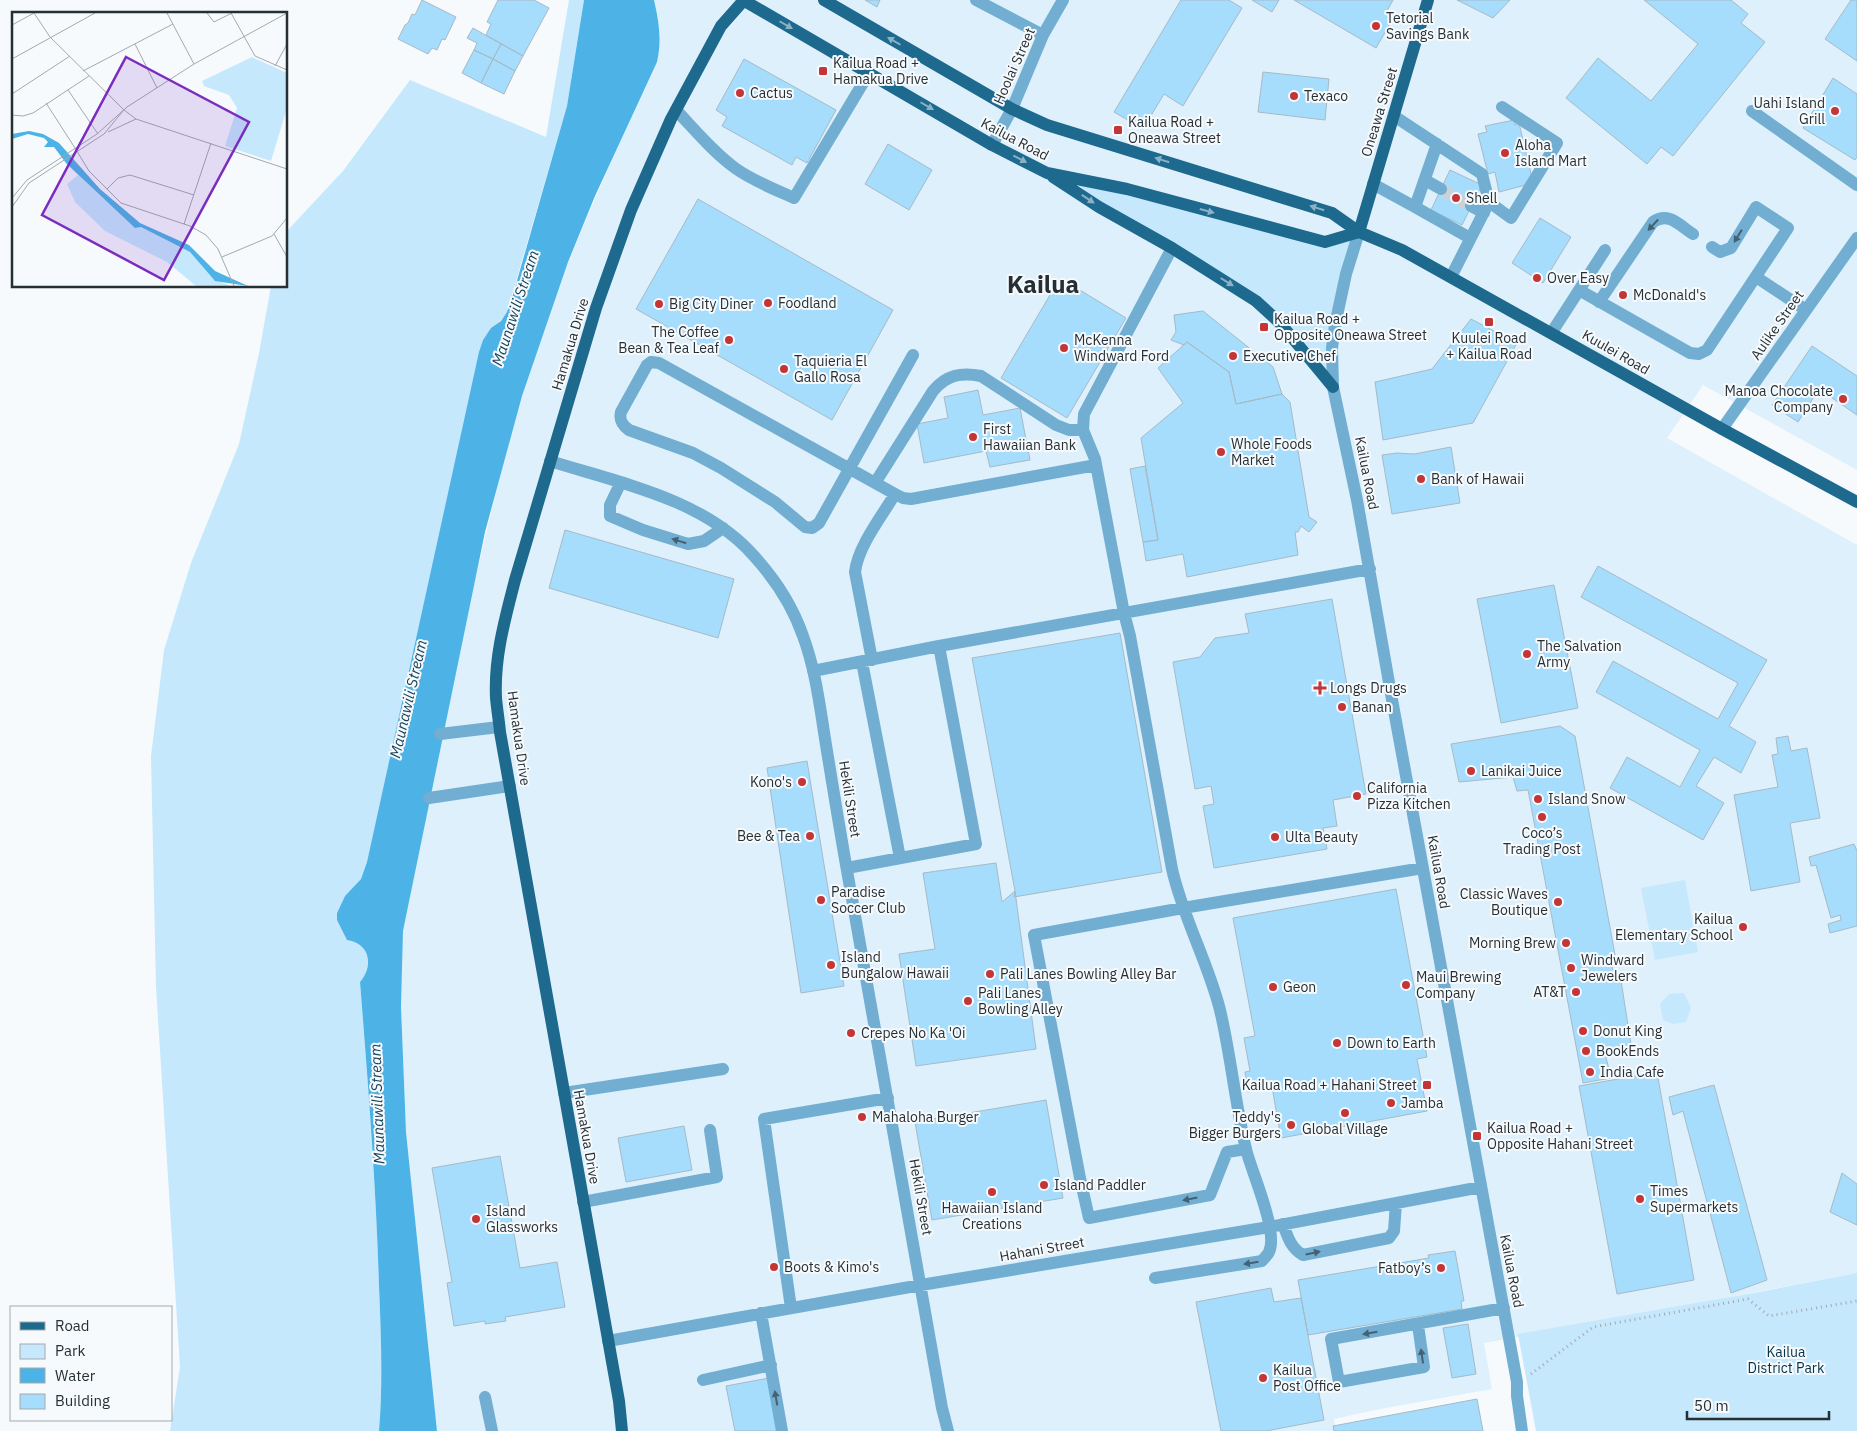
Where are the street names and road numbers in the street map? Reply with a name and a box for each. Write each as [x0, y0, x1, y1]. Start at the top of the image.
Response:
street label: Hoolai Street [989, 25, 1039, 107]
street label: Oneawa Street [1357, 65, 1401, 159]
street label: Kailua Road [978, 114, 1052, 164]
street label: Aulike Street [1746, 287, 1808, 363]
street label: Hamakua Drive [547, 295, 593, 392]
street label: Kuulei Road [1579, 325, 1653, 379]
street label: Kailua Road [1351, 435, 1383, 511]
street label: Hamakua Drive [503, 689, 535, 787]
street label: Hekili Street [835, 759, 865, 839]
street label: Kailua Road [1424, 834, 1454, 910]
street label: Hamakua Drive [570, 1088, 604, 1186]
street label: Hekili Street [905, 1157, 937, 1237]
street label: Hahani Street [998, 1233, 1086, 1265]
street label: Kailua Road [1496, 1233, 1528, 1309]

